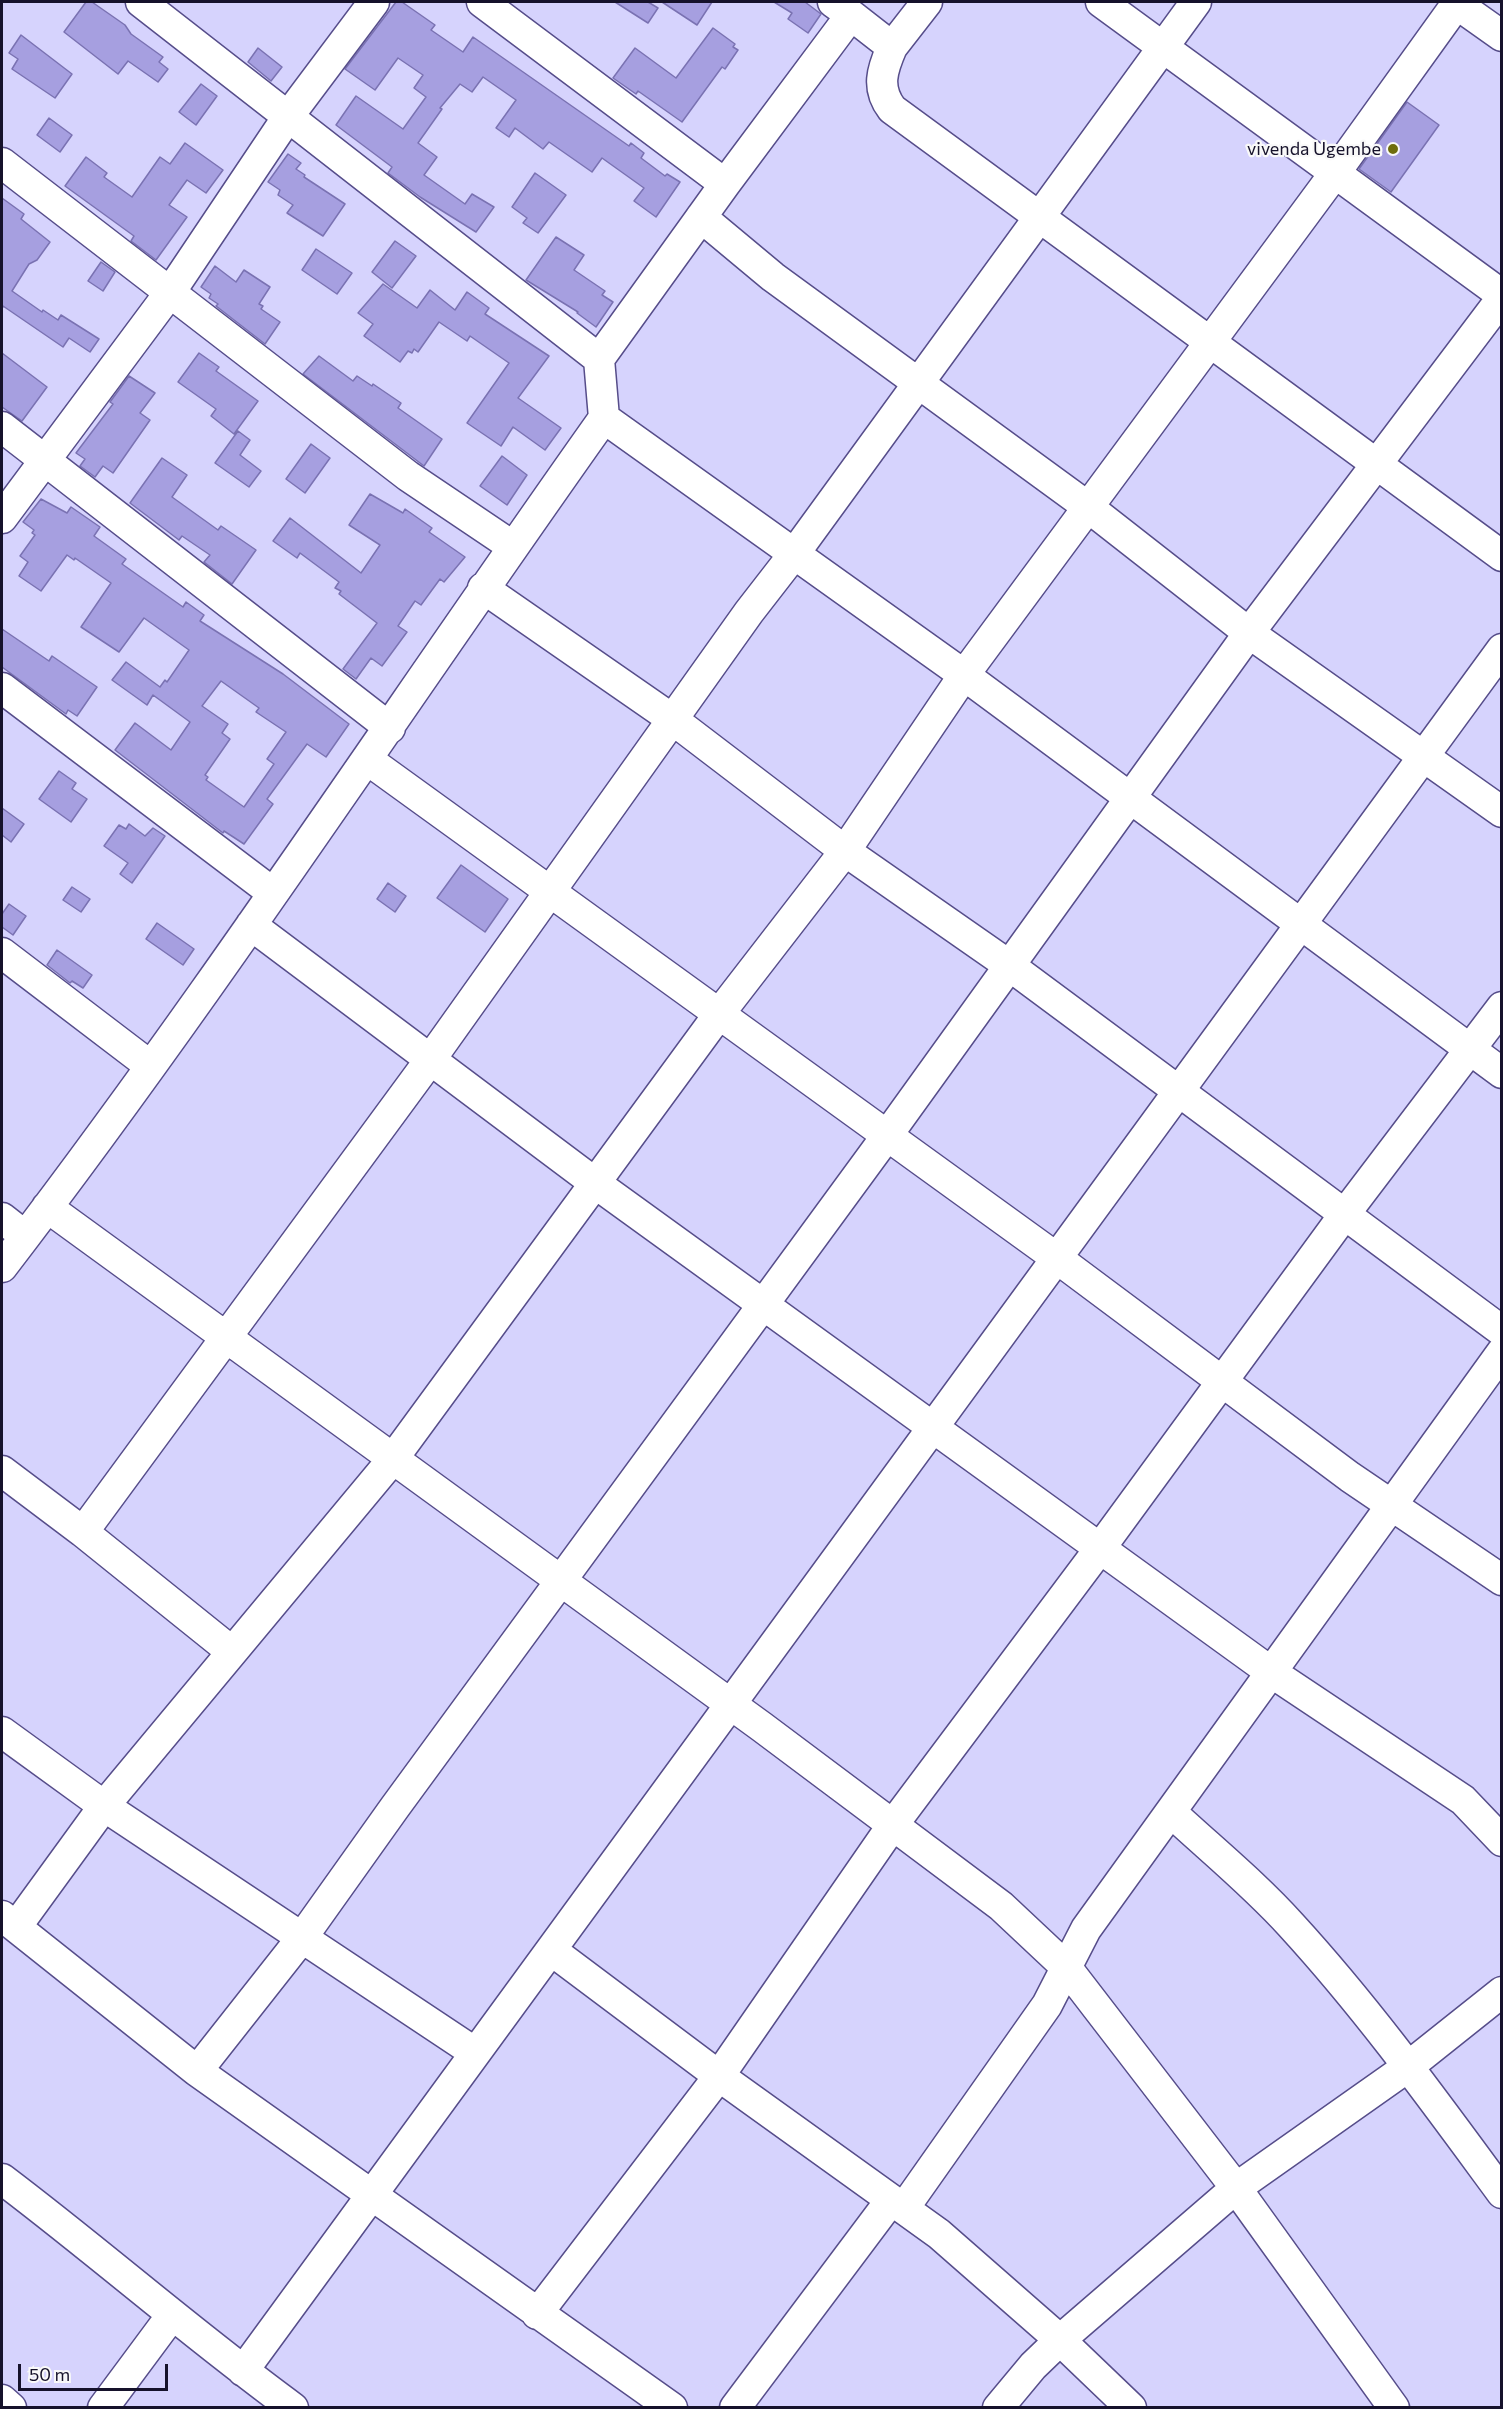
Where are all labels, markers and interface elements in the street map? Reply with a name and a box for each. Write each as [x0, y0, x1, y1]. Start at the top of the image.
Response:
place label: vivenda Ugembe [1247, 138, 1381, 160]
marker: vivenda Ugembe [1386, 142, 1400, 156]
scale bar [21, 2352, 171, 2390]
text: 50 m [29, 2363, 70, 2385]

